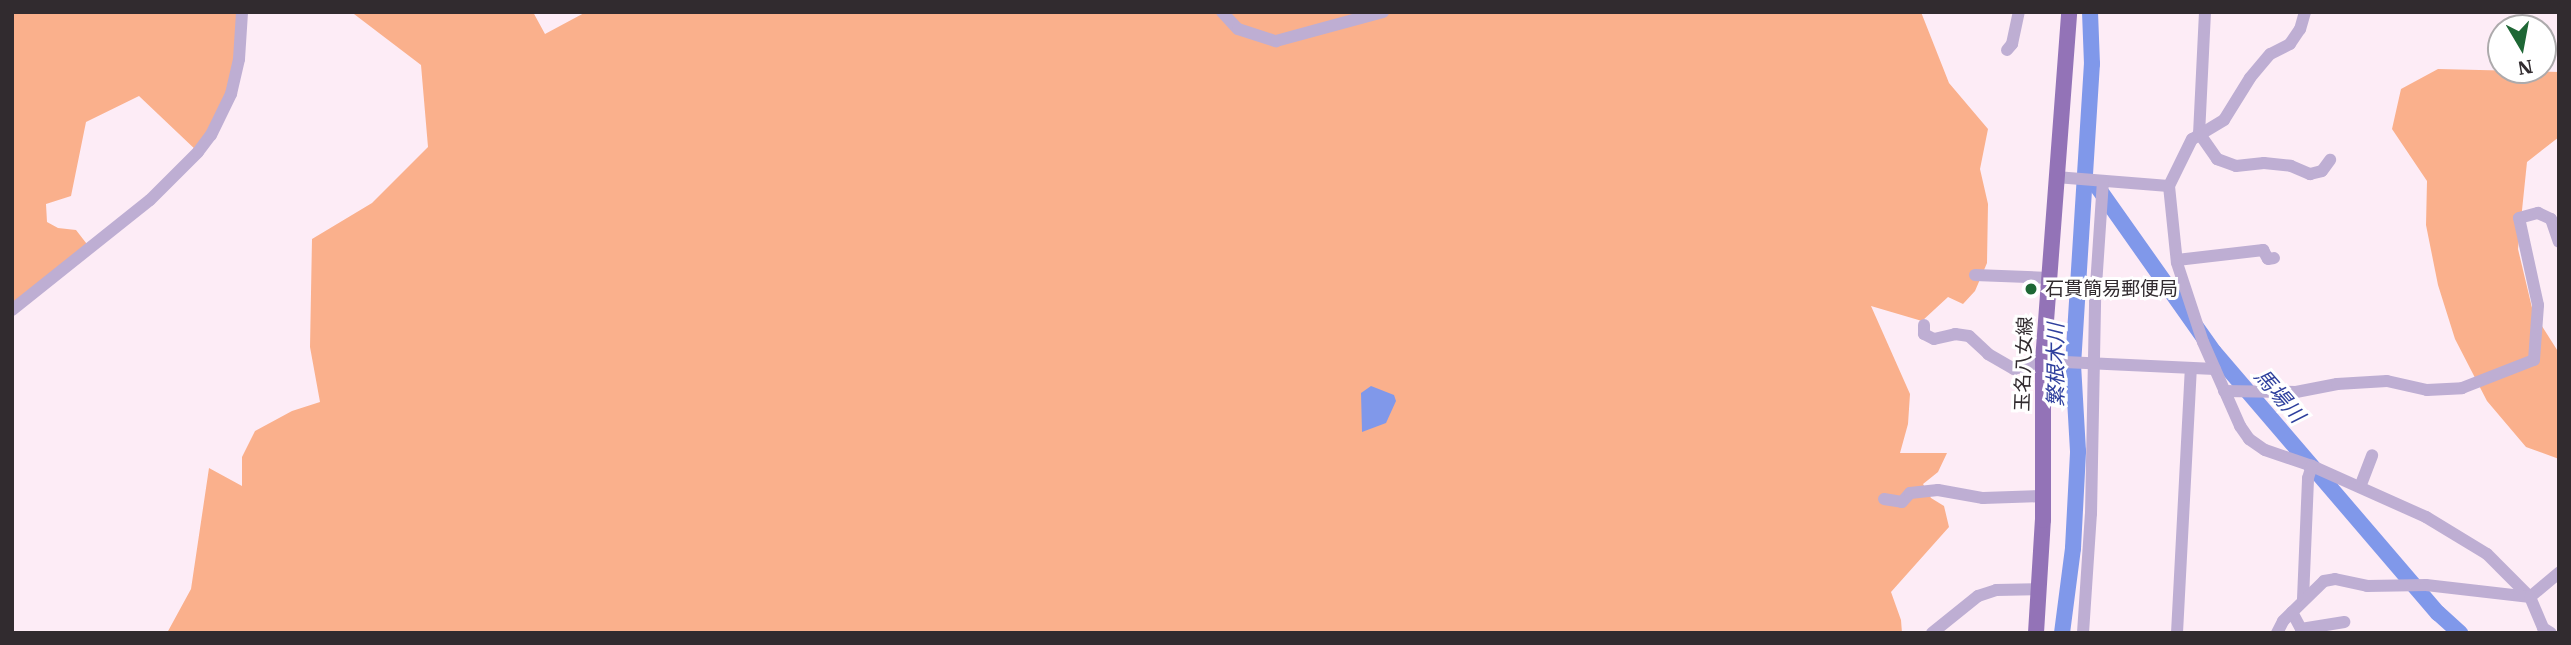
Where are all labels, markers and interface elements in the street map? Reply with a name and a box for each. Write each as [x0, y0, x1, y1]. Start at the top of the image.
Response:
north arrow [2487, 14, 2557, 84]
text: N [2516, 55, 2535, 81]
place label: 石貫簡易郵便局 [2045, 278, 2178, 300]
marker: 石貫簡易郵便局 [2023, 281, 2039, 297]
street label: 玉名八女線 [2011, 316, 2037, 412]
water label: 繁根木川 [2042, 323, 2068, 407]
water label: 馬場川 [2250, 363, 2310, 427]

